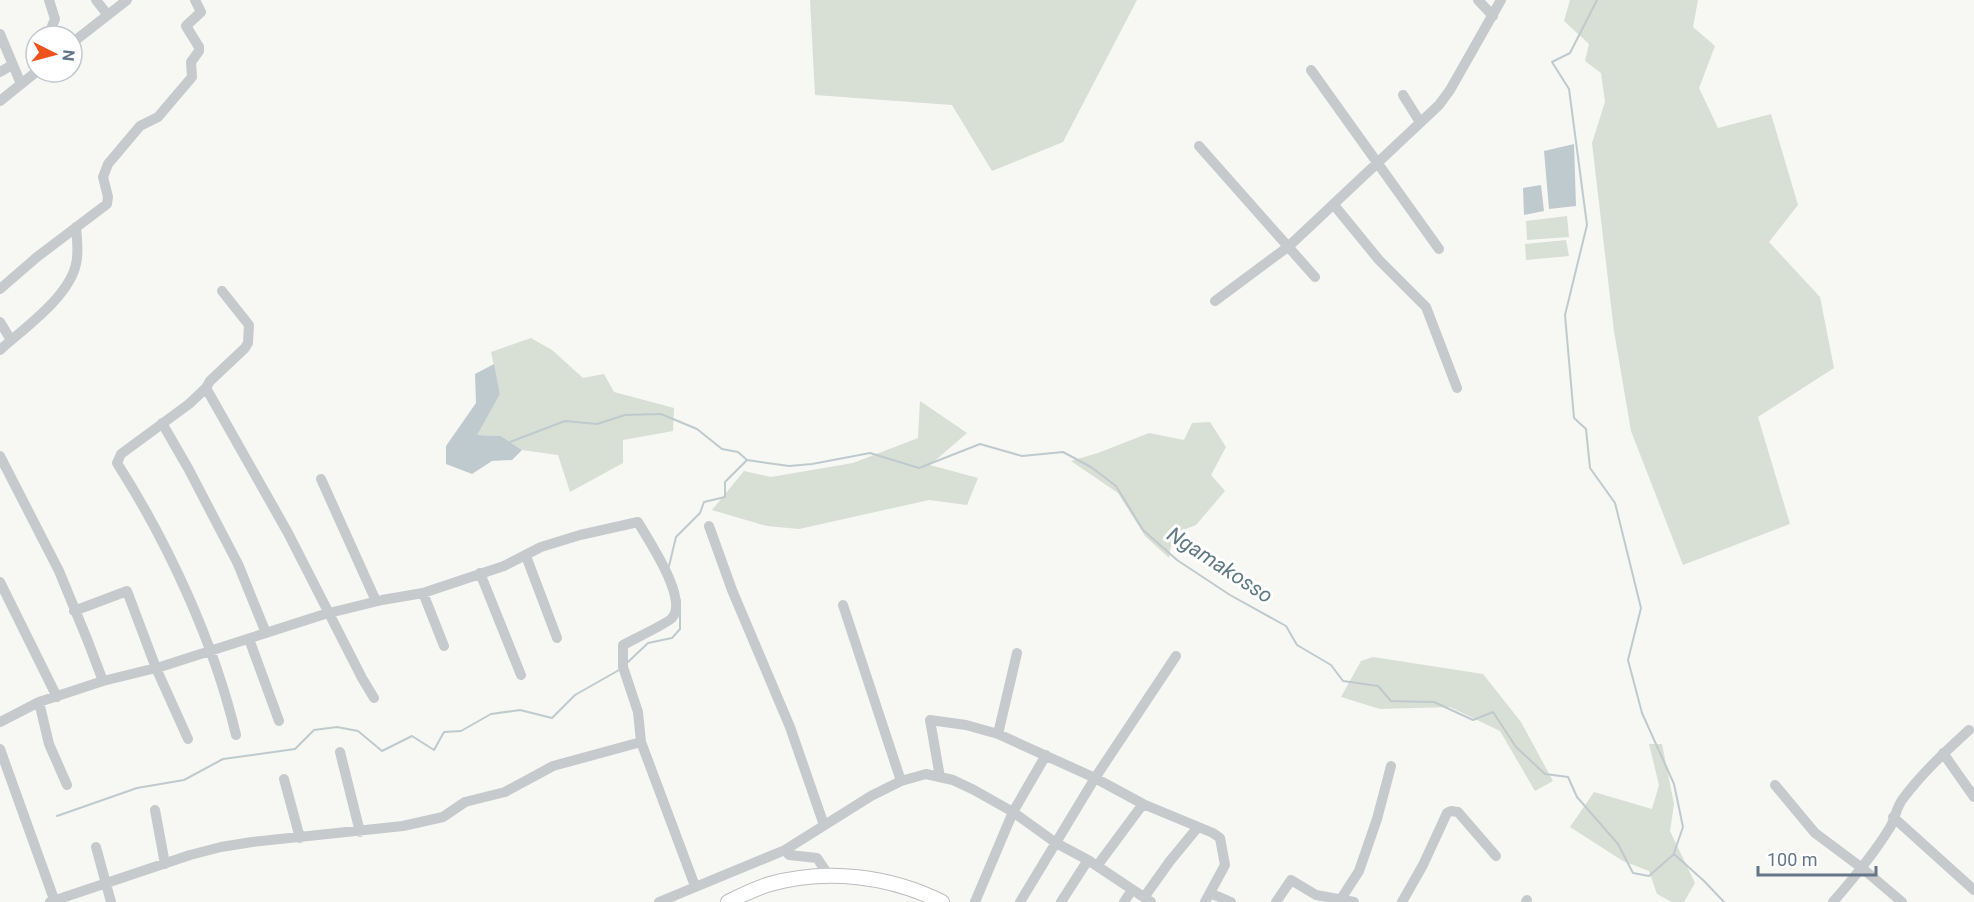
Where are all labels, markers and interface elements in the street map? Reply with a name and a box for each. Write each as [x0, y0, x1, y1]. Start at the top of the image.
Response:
north arrow [24, 24, 84, 84]
text: N [58, 49, 78, 62]
water label: Ngamakosso [1163, 522, 1277, 608]
scale bar [1758, 839, 1876, 877]
text: 100 m [1767, 849, 1818, 870]

